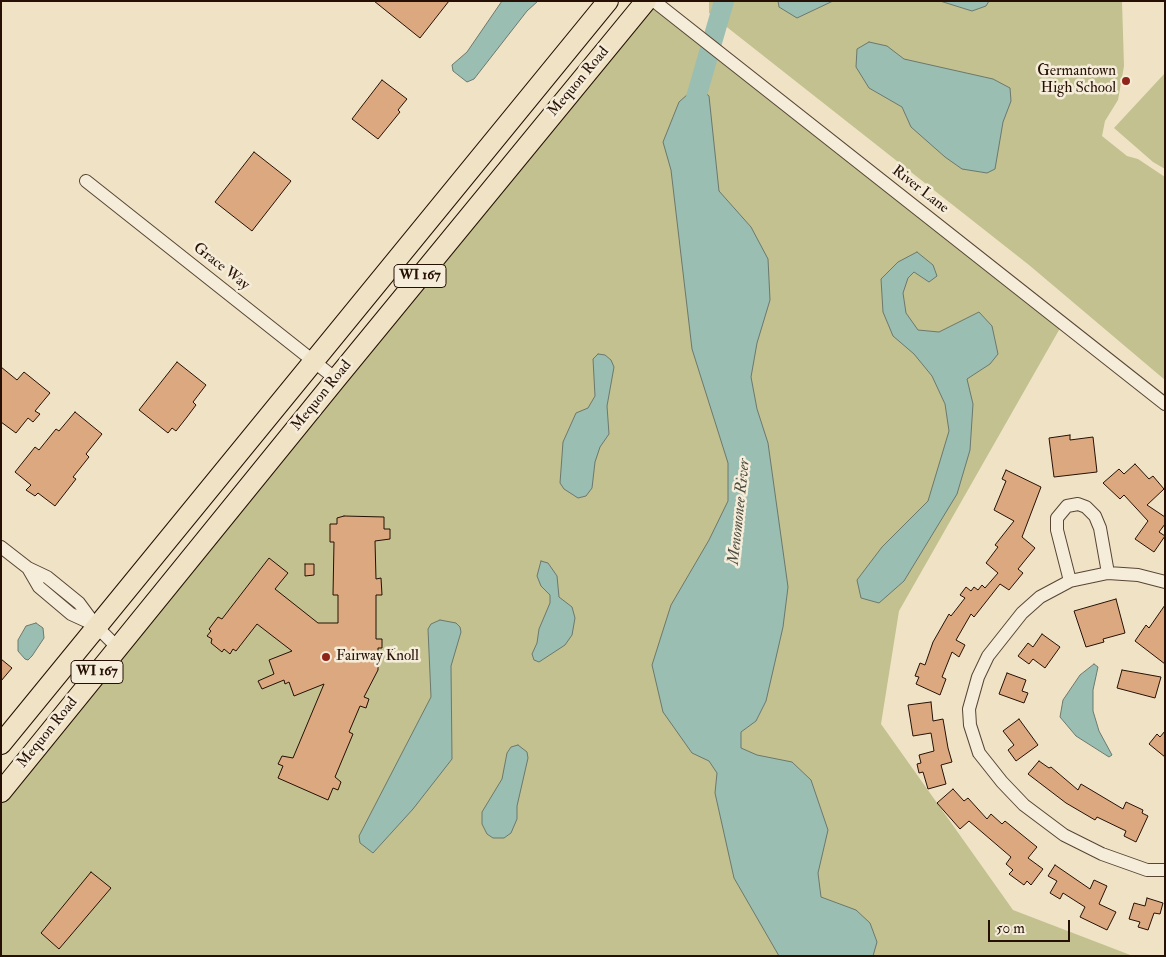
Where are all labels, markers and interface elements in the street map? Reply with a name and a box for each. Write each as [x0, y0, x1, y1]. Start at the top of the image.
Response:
street label: Mequon Road [545, 43, 613, 121]
place label: Germantown High School [1037, 63, 1116, 98]
marker: Germantown High School [1120, 75, 1132, 87]
street label: River Lane [888, 162, 952, 218]
street label: Grace Way [189, 239, 253, 295]
road number: WI 167 [394, 264, 446, 288]
street label: Mequon Road [288, 357, 356, 435]
water label: Menomonee River [725, 458, 755, 566]
place label: Fairway Knoll [336, 648, 419, 666]
marker: Fairway Knoll [320, 651, 332, 663]
road number: WI 167 [71, 660, 123, 684]
street label: Mequon Road [14, 694, 82, 772]
scale bar [991, 910, 1074, 942]
text: 50 m [996, 919, 1025, 938]

